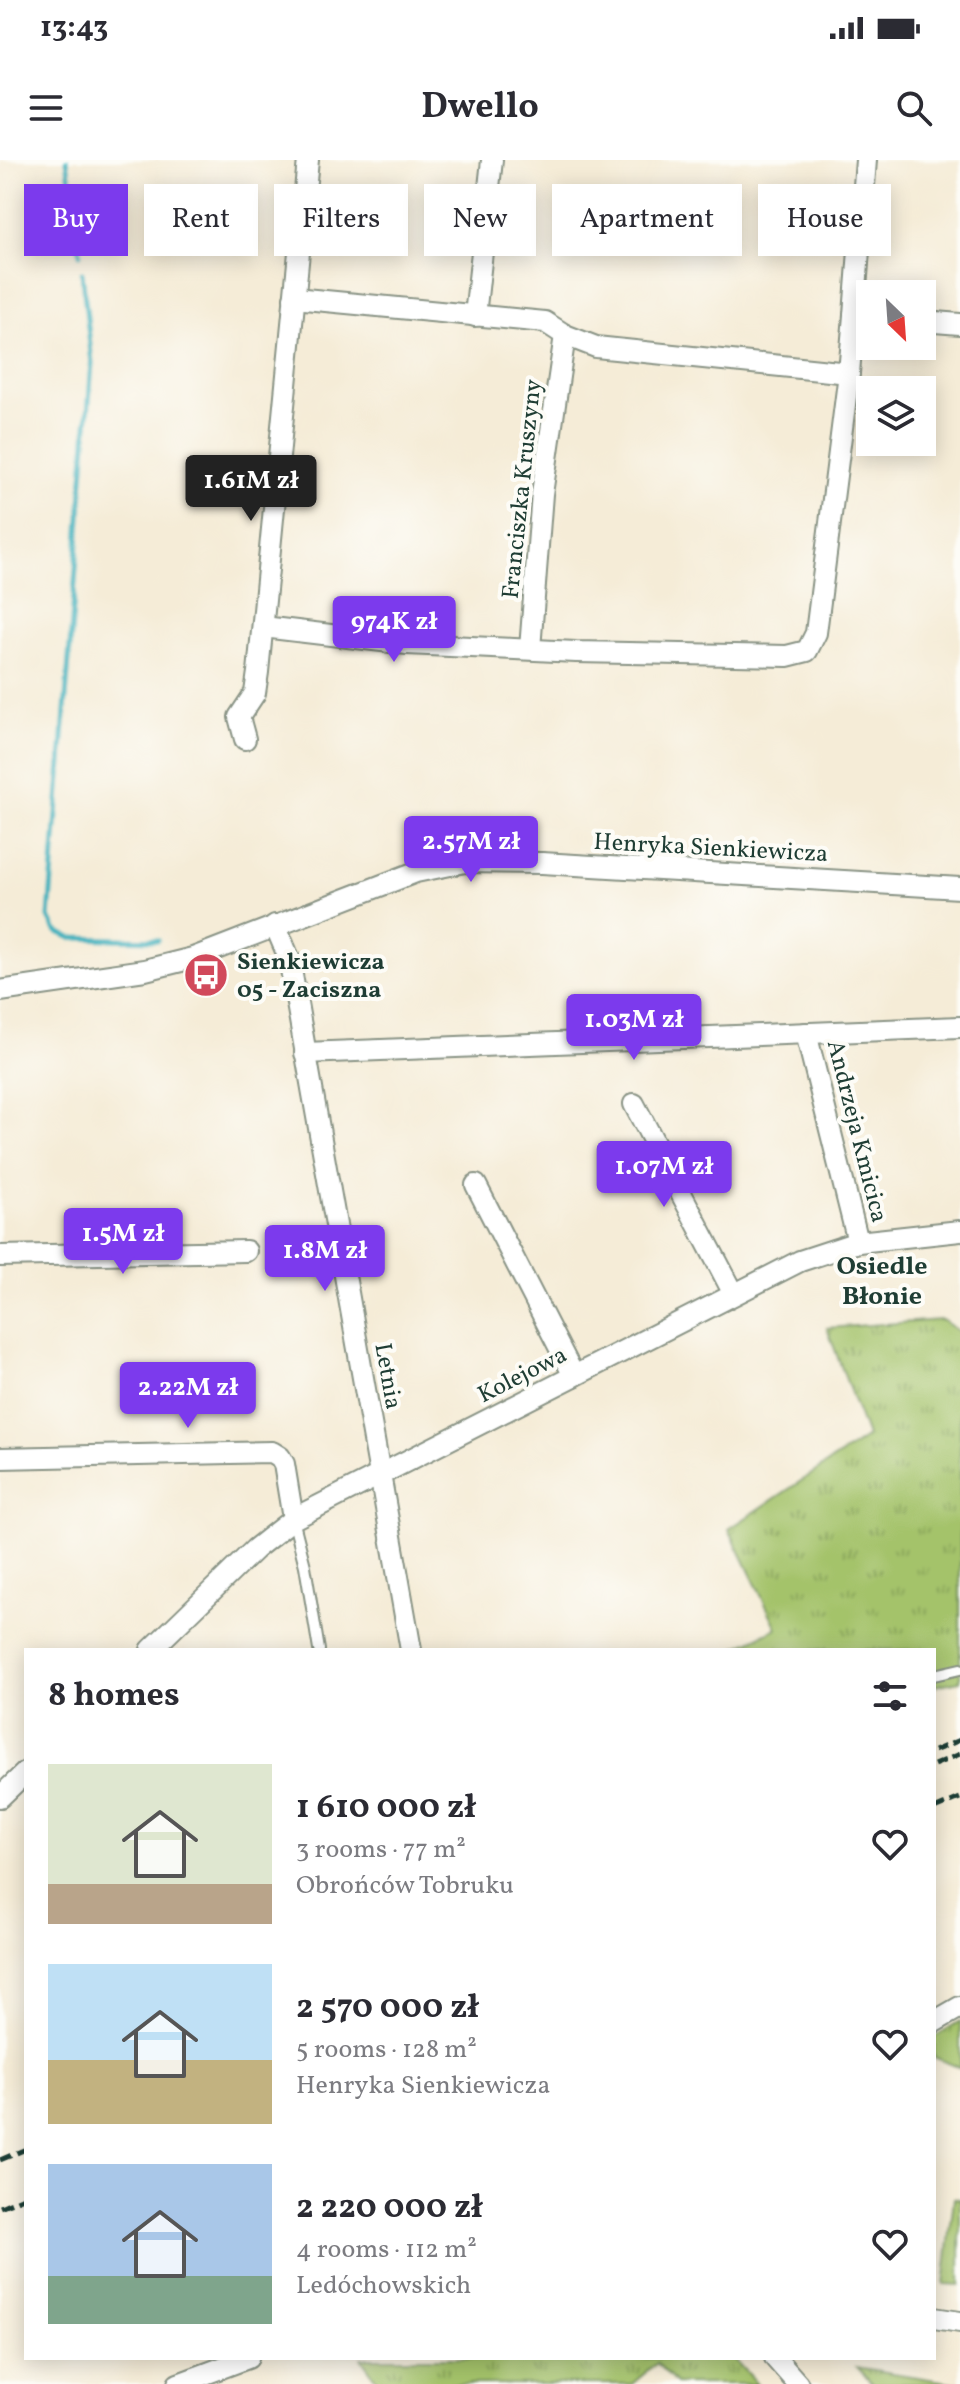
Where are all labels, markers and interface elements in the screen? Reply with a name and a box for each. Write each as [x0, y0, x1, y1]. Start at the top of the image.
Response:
text: 13:43 [40, 7, 108, 49]
text: Dwello [421, 83, 539, 133]
icon: menu [24, 86, 68, 130]
icon: search [892, 86, 936, 130]
chip: Buy [24, 184, 128, 256]
chip: Rent [144, 184, 258, 256]
chip: Filters [274, 184, 408, 256]
chip: New [424, 184, 536, 256]
chip: Apartment [552, 184, 742, 256]
chip: House [758, 184, 891, 256]
north arrow [856, 280, 936, 360]
map controls [856, 280, 936, 456]
button: layers [856, 376, 936, 456]
street label: Franciszka Kruszyny [495, 378, 551, 601]
pin: 1.61M zł [168, 455, 334, 523]
text: 1.61M zł [204, 463, 298, 499]
pin: 974K zł [320, 596, 468, 664]
text: 974K zł [351, 604, 437, 640]
pin: 2.57M zł [388, 816, 554, 884]
text: 2.57M zł [422, 824, 520, 860]
street label: Henryka Sienkiewicza [593, 826, 829, 872]
place label: Sienkiewicza 05 - Zaciszna [237, 946, 385, 1008]
bus stop icon: Sienkiewicza 05 - Zaciszna [182, 951, 230, 999]
pin: 1.03M zł [551, 994, 717, 1062]
text: 1.03M zł [584, 1002, 684, 1038]
street label: Andrzeja Kmicica [817, 1037, 895, 1226]
pin: 1.07M zł [581, 1141, 747, 1209]
text: 1.07M zł [615, 1149, 713, 1185]
pin: 1.5M zł [49, 1208, 197, 1276]
text: 1.5M zł [82, 1216, 164, 1252]
pin: 1.8M zł [251, 1225, 399, 1293]
text: 1.8M zł [283, 1233, 367, 1269]
district label: Osiedle Błonie [836, 1249, 928, 1315]
street label: Kolejowa [472, 1339, 574, 1413]
street label: Letnia [364, 1341, 410, 1412]
pin: 2.22M zł [105, 1362, 271, 1430]
text: 2.22M zł [138, 1370, 238, 1406]
text: 8 homes [48, 1673, 180, 1720]
icon: filters [868, 1674, 912, 1718]
text: 1 610 000 zł [296, 1785, 476, 1832]
icon: home [112, 1796, 208, 1892]
icon: heart [868, 1822, 912, 1866]
text: 3 rooms · 77 m² [296, 1832, 466, 1868]
text: Obrońców Tobruku [296, 1868, 514, 1904]
text: 2 570 000 zł [296, 1985, 479, 2032]
icon: home [112, 1996, 208, 2092]
icon: heart [868, 2022, 912, 2066]
text: 5 rooms · 128 m² [296, 2032, 477, 2068]
text: Henryka Sienkiewicza [296, 2068, 550, 2104]
text: 2 220 000 zł [296, 2185, 483, 2232]
icon: home [112, 2196, 208, 2292]
icon: heart [868, 2222, 912, 2266]
text: 4 rooms · 112 m² [296, 2232, 477, 2268]
text: Ledóchowskich [296, 2268, 471, 2304]

